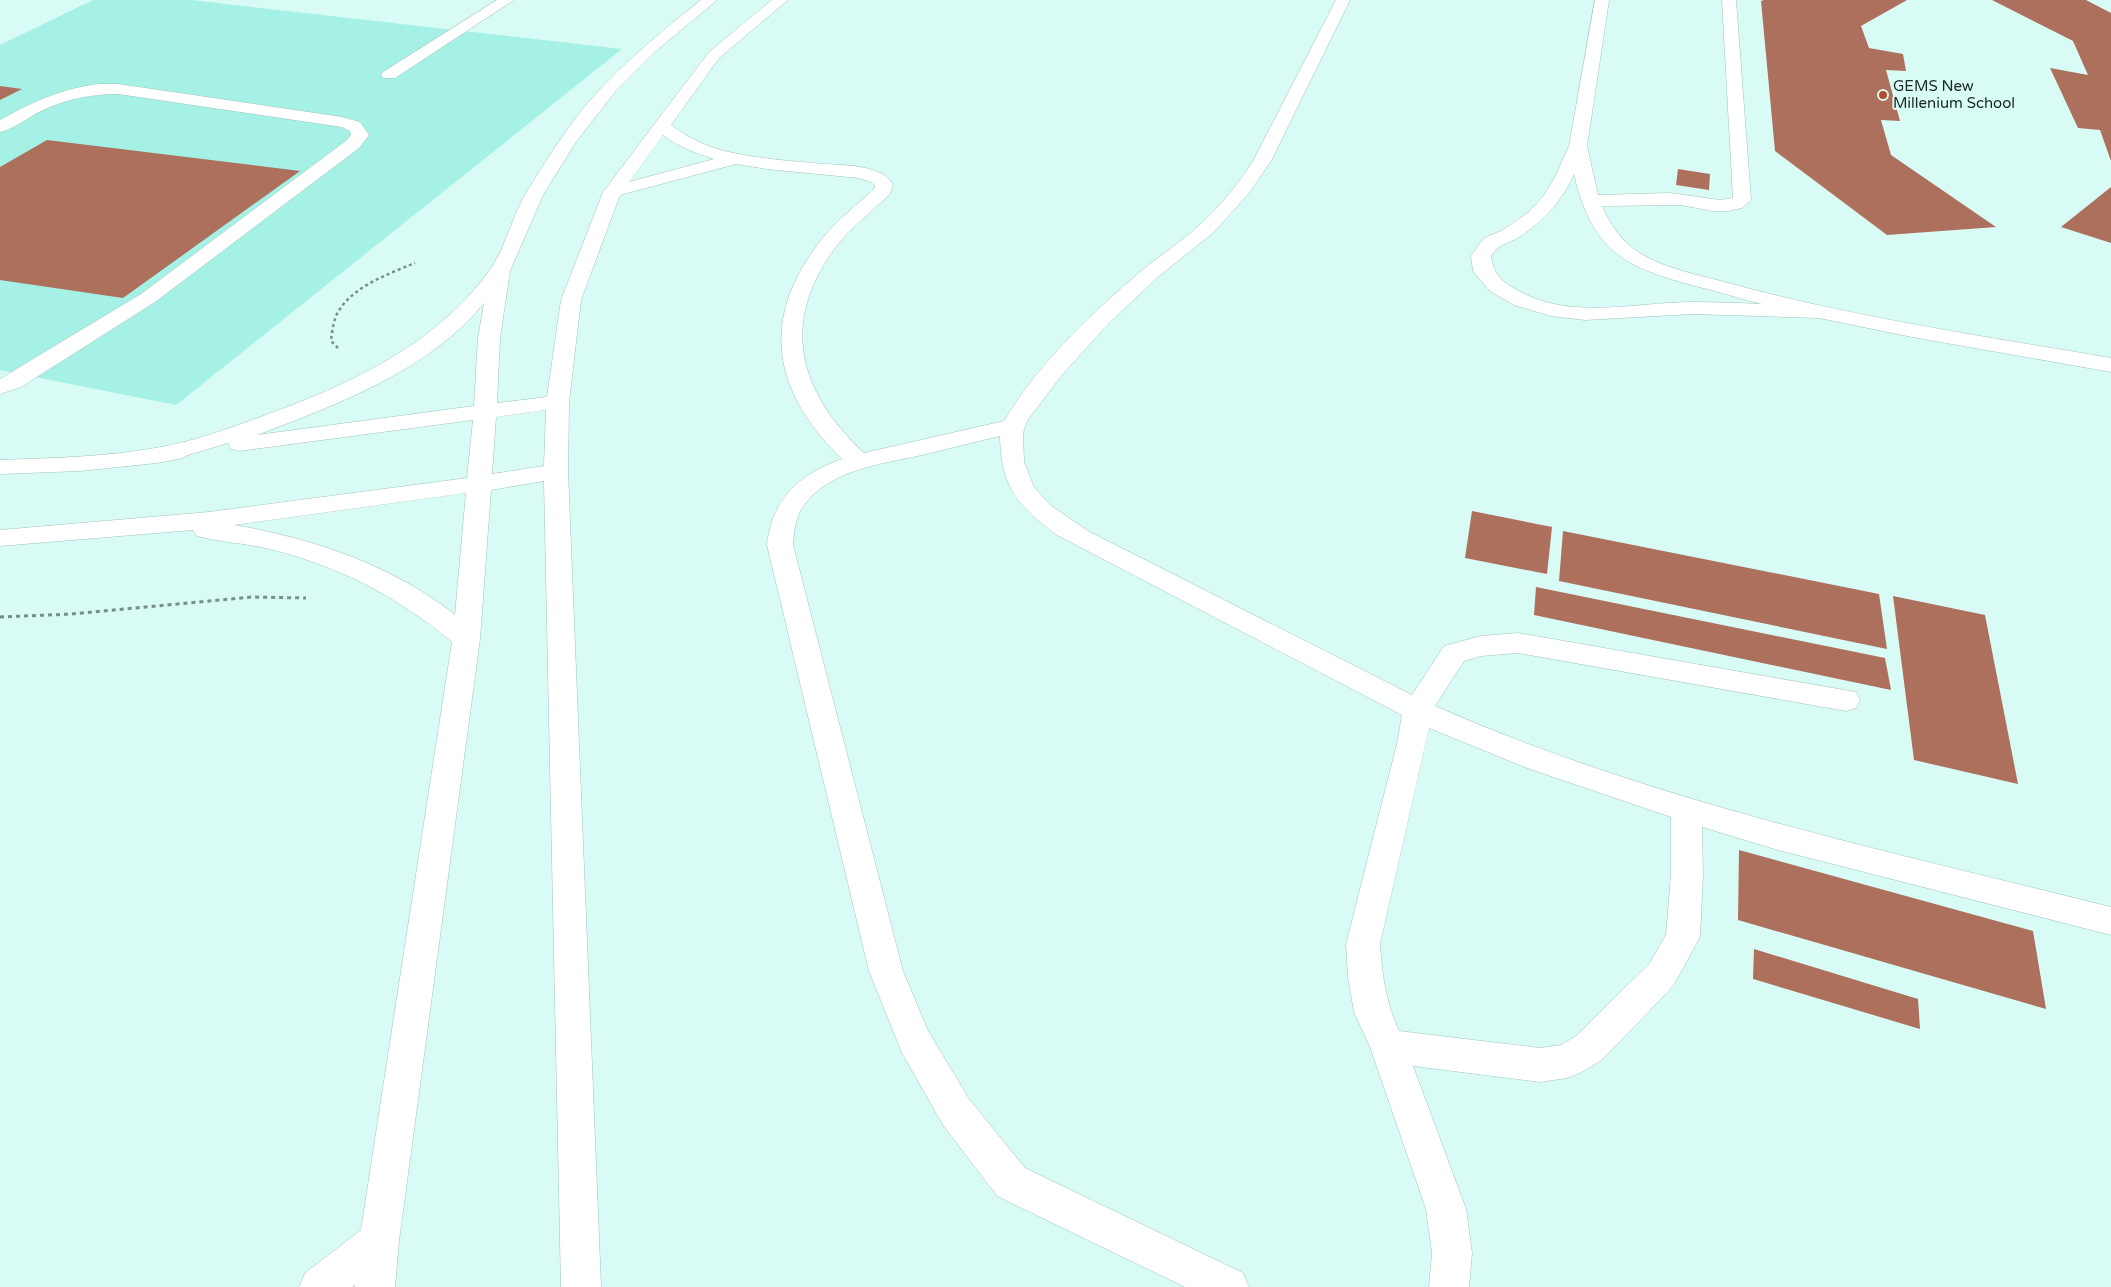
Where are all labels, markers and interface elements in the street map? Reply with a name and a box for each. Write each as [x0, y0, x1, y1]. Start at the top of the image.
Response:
place label: GEMS New Millenium School [1893, 77, 2015, 112]
marker: GEMS New Millenium School [1877, 89, 1889, 101]

